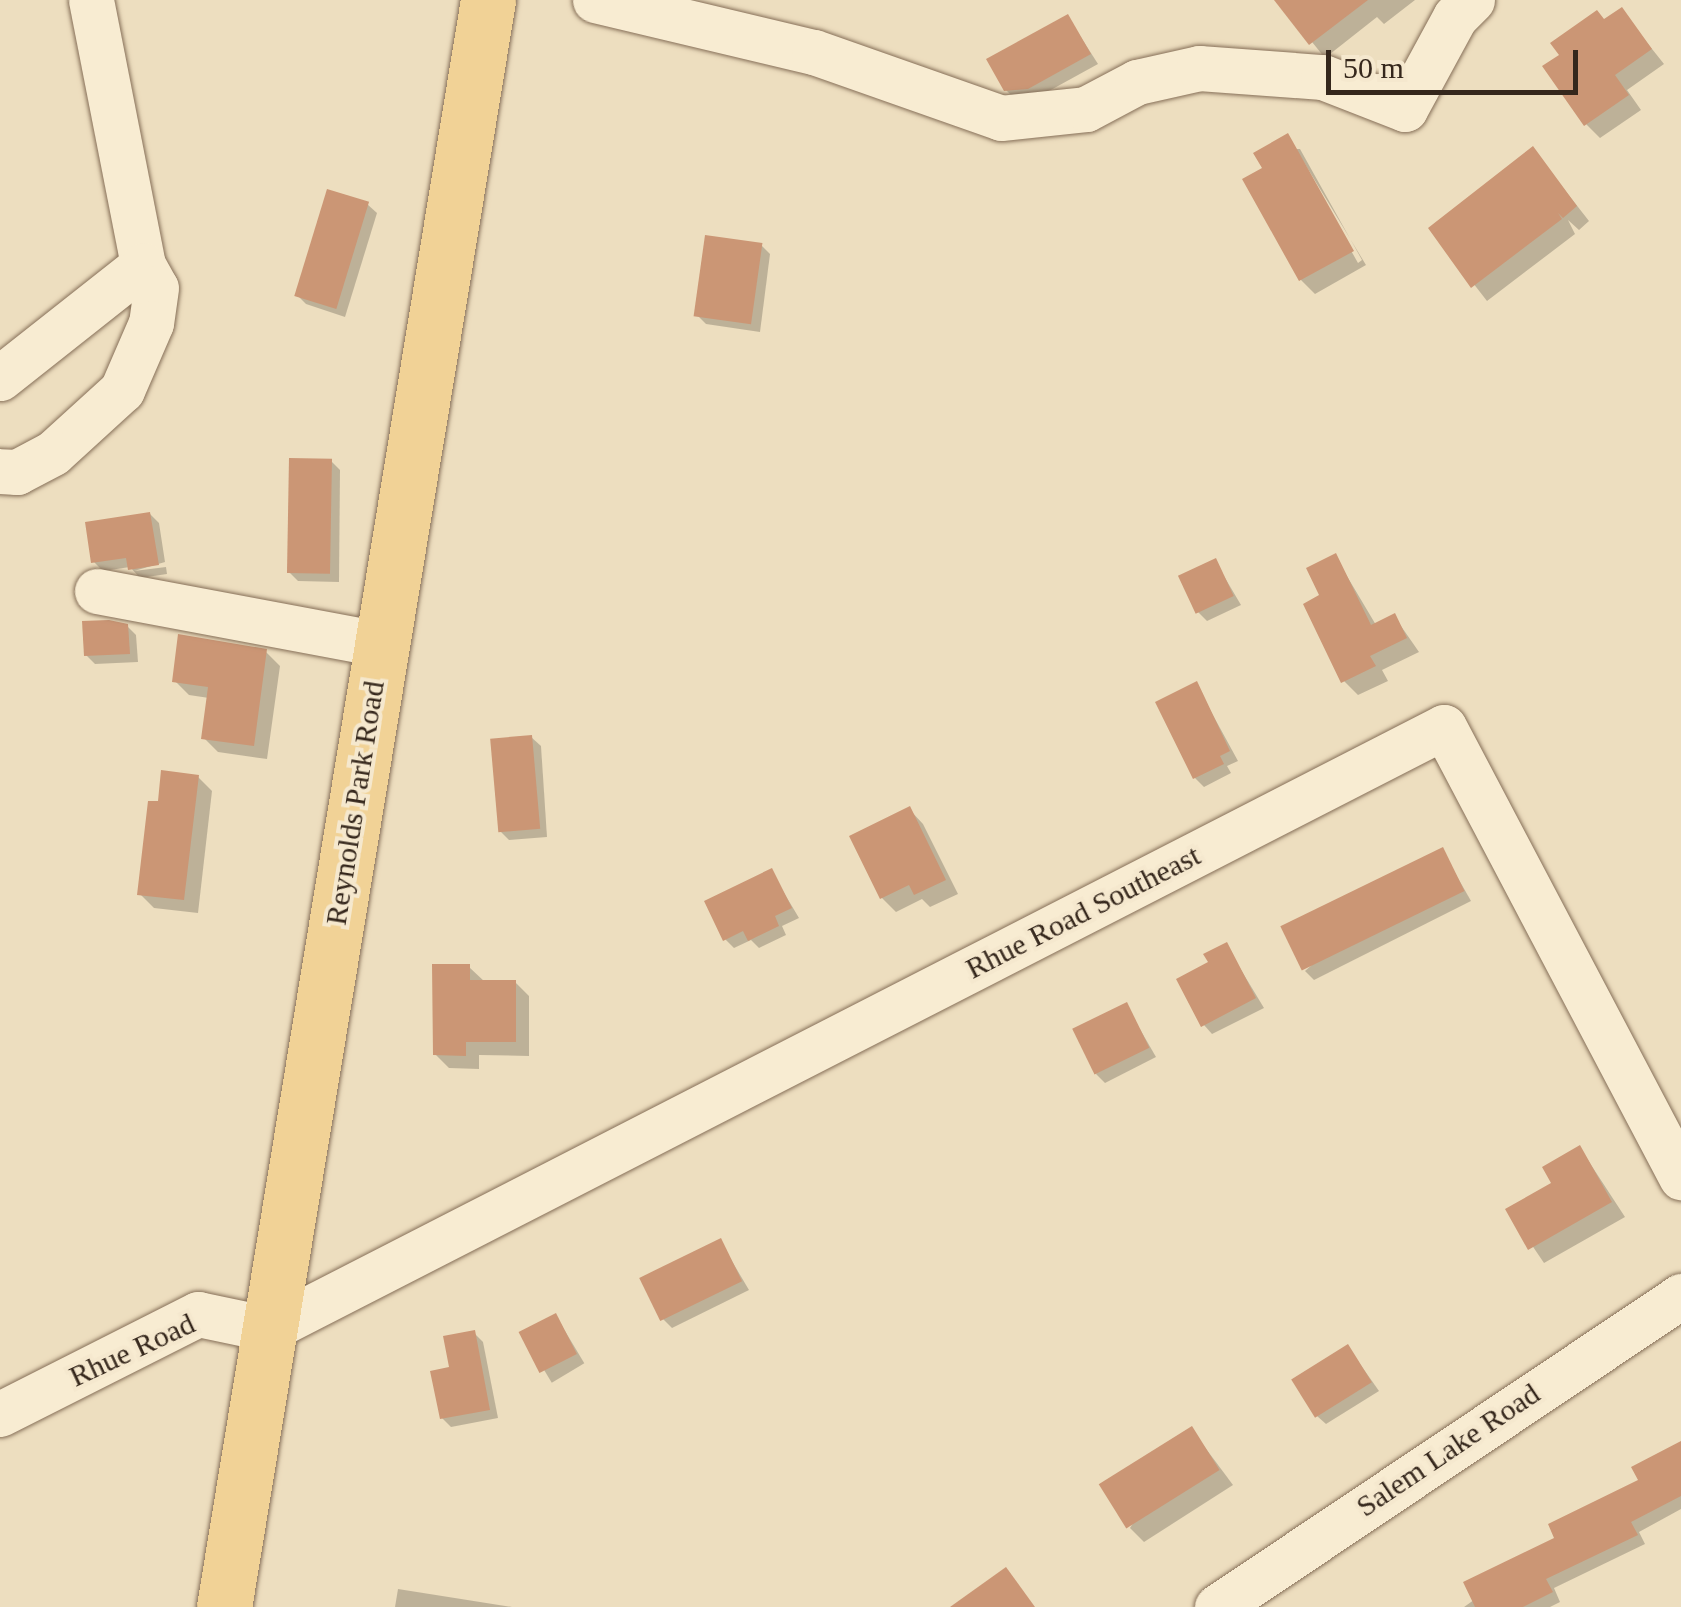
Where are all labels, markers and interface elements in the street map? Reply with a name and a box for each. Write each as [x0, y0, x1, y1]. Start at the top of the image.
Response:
scale bar [1331, 30, 1584, 92]
text: 50 m [1343, 51, 1404, 84]
street label: Reynolds Park Road [318, 678, 392, 928]
street label: Rhue Road Southeast [960, 837, 1206, 987]
street label: Rhue Road [64, 1305, 200, 1395]
street label: Salem Lake Road [1350, 1375, 1546, 1525]

